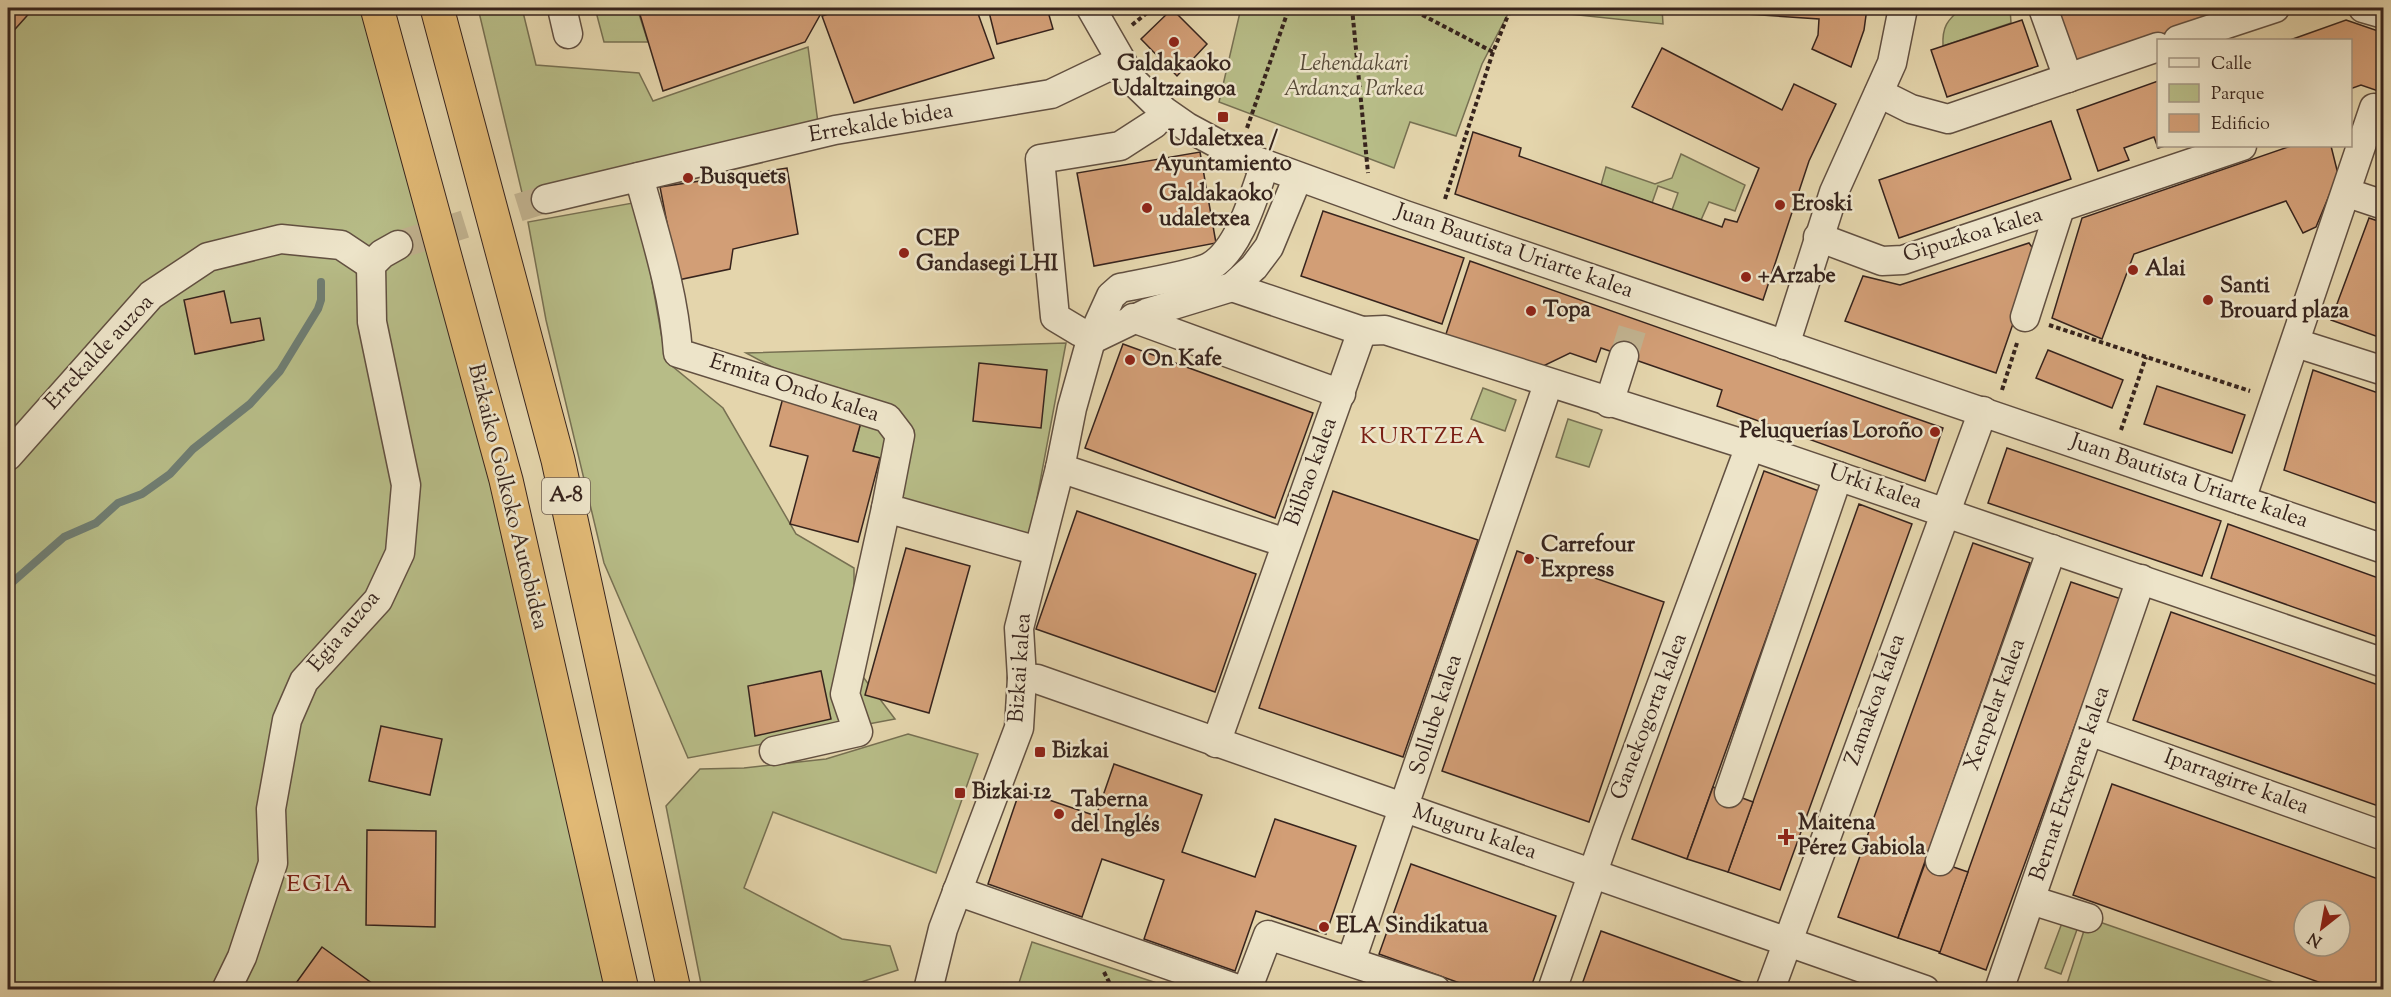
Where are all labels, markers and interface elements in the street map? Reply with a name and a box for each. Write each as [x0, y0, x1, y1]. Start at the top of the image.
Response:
marker: Galdakaoko Udaltzaingoa [1167, 35, 1181, 49]
legend [2157, 39, 2352, 147]
place label: Galdakaoko Udaltzaingoa [1112, 49, 1237, 106]
park label: Lehendakari Ardanza Parkea [1284, 49, 1424, 106]
text: Calle [2211, 52, 2252, 78]
text: Parque [2211, 82, 2264, 108]
street label: Errekalde bidea [806, 96, 956, 152]
marker: Udaletxea / Ayuntamiento [1216, 110, 1230, 124]
text: Edificio [2211, 112, 2270, 138]
place label: Udaletxea / Ayuntamiento [1154, 124, 1292, 181]
place label: Busquets [700, 162, 787, 194]
marker: Busquets [681, 171, 695, 185]
place label: Galdakaoko udaletxea [1159, 179, 1273, 236]
place label: Eroski [1792, 189, 1853, 221]
street label: Juan Bautista Uriarte kalea [1390, 196, 1637, 308]
marker: Eroski [1773, 198, 1787, 212]
street label: Gipuzkoa kalea [1899, 200, 2047, 272]
marker: Galdakaoko udaletxea [1140, 201, 1154, 215]
place label: CEP Gandasegi LHI [916, 224, 1059, 281]
marker: CEP Gandasegi LHI [897, 246, 911, 260]
place label: Alai [2145, 254, 2186, 286]
place label: +Arzabe [1758, 261, 1836, 293]
marker: Alai [2126, 263, 2140, 277]
marker: +Arzabe [1739, 270, 1753, 284]
place label: Santi Brouard plaza [2220, 271, 2350, 328]
street label: Errekalde auzoa [38, 288, 162, 418]
marker: Santi Brouard plaza [2201, 293, 2215, 307]
place label: Topa [1543, 295, 1592, 327]
marker: Topa [1524, 304, 1538, 318]
place label: On Kafe [1142, 344, 1222, 376]
street label: Ermita Ondo kalea [705, 346, 883, 432]
marker: On Kafe [1123, 353, 1137, 367]
street label: Bizkaiko Golkoko Autobidea [458, 361, 556, 633]
street label: Bilbao kalea [1278, 413, 1346, 531]
place label: Peluquerías Loroño [1739, 416, 1923, 448]
district label: KURTZEA [1360, 420, 1486, 454]
marker: Peluquerías Loroño [1928, 425, 1942, 439]
street label: Juan Bautista Uriarte kalea [2065, 426, 2312, 538]
street label: Urki kalea [1824, 457, 1926, 519]
road number: A-8 [542, 478, 590, 514]
place label: Carrefour Express [1541, 530, 1636, 587]
marker: Carrefour Express [1522, 552, 1536, 566]
street label: Egia auzoa [301, 584, 389, 680]
street label: Bizkai kalea [1001, 612, 1041, 724]
street label: Ganekogorta kalea [1603, 629, 1697, 805]
street label: Zamakoa kalea [1837, 630, 1915, 770]
street label: Xenpelar kalea [1957, 634, 2035, 776]
street label: Sollube kalea [1402, 651, 1472, 779]
street label: Bernat Etxepare kalea [2023, 682, 2119, 886]
place label: Bizkai [1052, 736, 1110, 768]
street label: Iparragirre kalea [2159, 742, 2313, 824]
marker: Bizkai [1033, 745, 1047, 759]
place label: Bizkai 12 [972, 777, 1052, 809]
place label: Taberna del Inglés [1071, 785, 1160, 842]
marker: Bizkai 12 [953, 786, 967, 800]
street label: Muguru kalea [1407, 797, 1541, 869]
marker: Taberna del Inglés [1052, 807, 1066, 821]
place label: Maitena Pérez Gabiola [1798, 808, 1926, 865]
marker: Maitena Pérez Gabiola [1779, 830, 1793, 844]
district label: EGIA [286, 868, 354, 902]
north arrow [2292, 898, 2352, 958]
place label: ELA Sindikatua [1336, 911, 1489, 943]
marker: ELA Sindikatua [1317, 920, 1331, 934]
text: N [2304, 925, 2327, 952]

